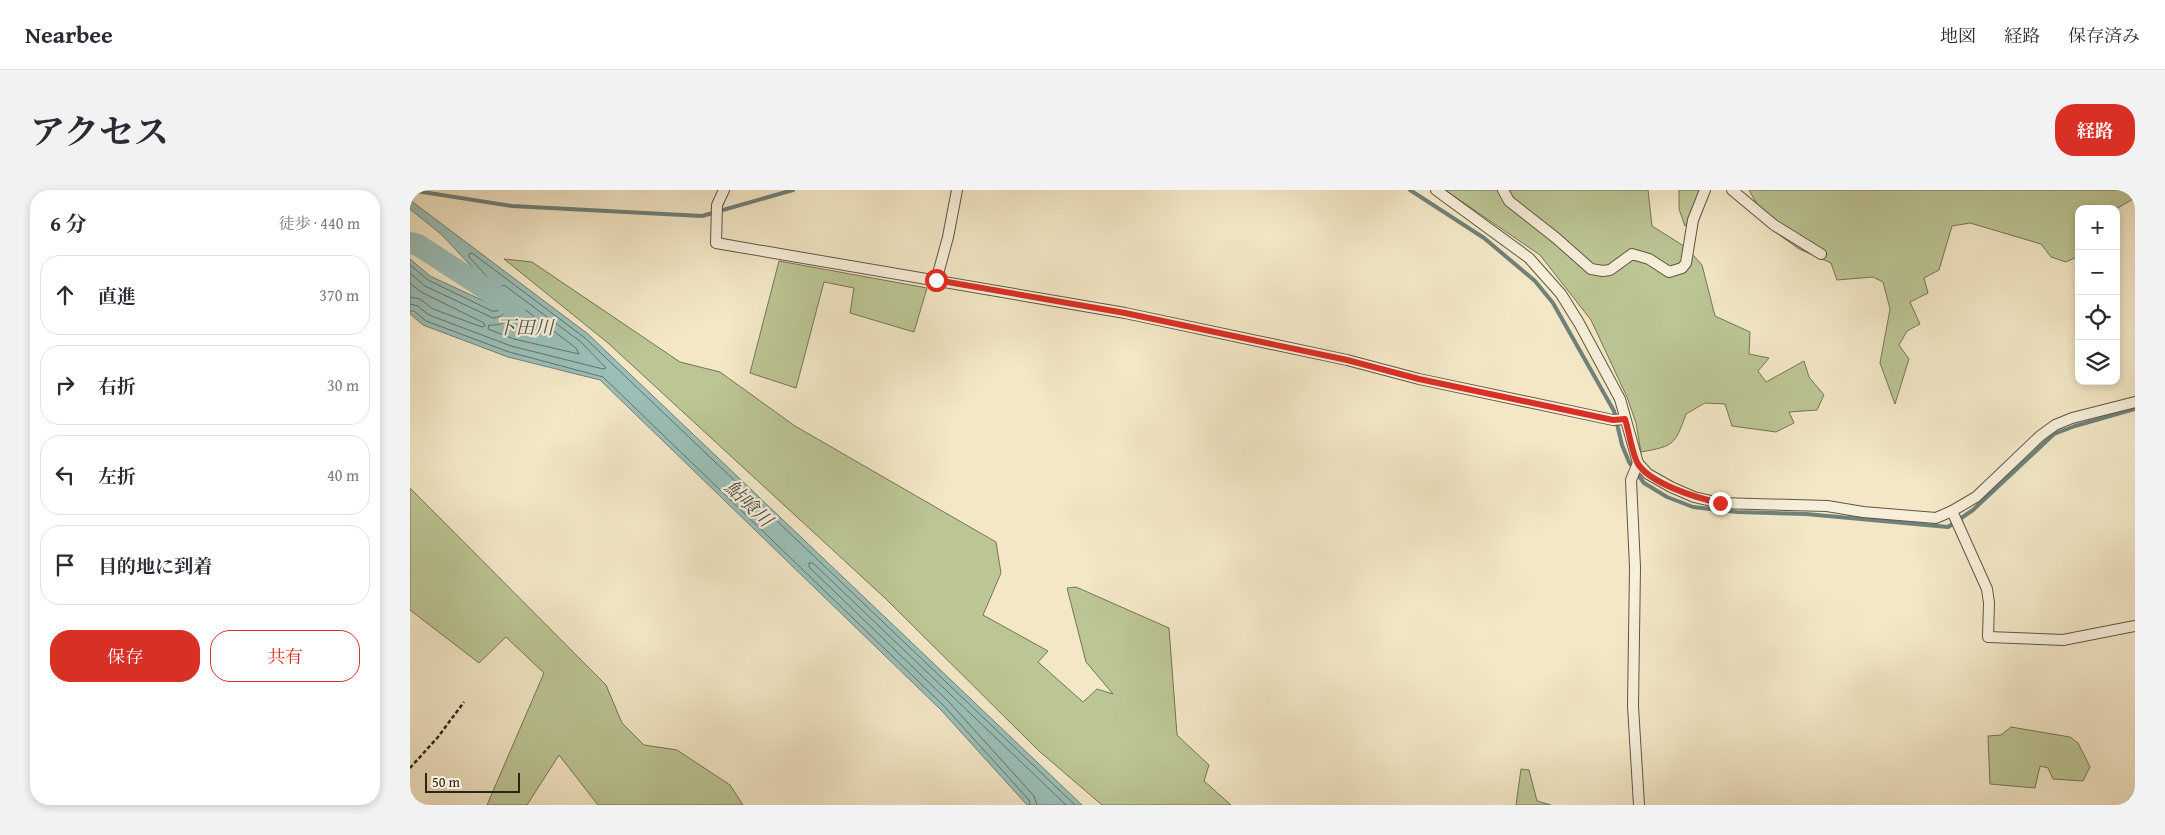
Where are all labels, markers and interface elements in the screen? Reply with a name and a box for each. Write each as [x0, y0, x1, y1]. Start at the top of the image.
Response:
text: Nearbee [25, 17, 113, 52]
text: 地図 [1940, 22, 1976, 49]
text: 経路 [2004, 22, 2040, 49]
text: 保存済み [2068, 22, 2140, 49]
button: 経路 [2055, 104, 2135, 156]
text: アクセス [30, 106, 169, 157]
map controls [2075, 205, 2120, 385]
button: + [2075, 205, 2120, 250]
text: 6 分 [50, 208, 87, 239]
text: 徒歩 · 440 m [279, 211, 360, 235]
button: − [2075, 250, 2120, 295]
route start [925, 269, 948, 292]
icon: ahead [51, 281, 79, 309]
text: 直進 [98, 282, 136, 310]
text: 370 m [319, 283, 359, 307]
button: locate [2075, 295, 2120, 340]
water label: 下田川 [496, 313, 555, 341]
button: layers [2075, 340, 2120, 385]
icon: right [51, 371, 79, 399]
text: 右折 [98, 372, 136, 400]
text: 30 m [327, 373, 359, 397]
icon: left [51, 461, 79, 489]
text: 左折 [98, 462, 136, 490]
text: 40 m [327, 463, 359, 487]
water label: 鮎喰川 [719, 473, 781, 534]
route end [1709, 492, 1732, 515]
icon: arrive [51, 551, 79, 579]
text: 目的地に到着 [98, 552, 212, 580]
button: 保存 [50, 630, 200, 682]
button: 共有 [210, 630, 360, 682]
scale bar [425, 770, 520, 793]
text: 50 m [432, 772, 460, 792]

